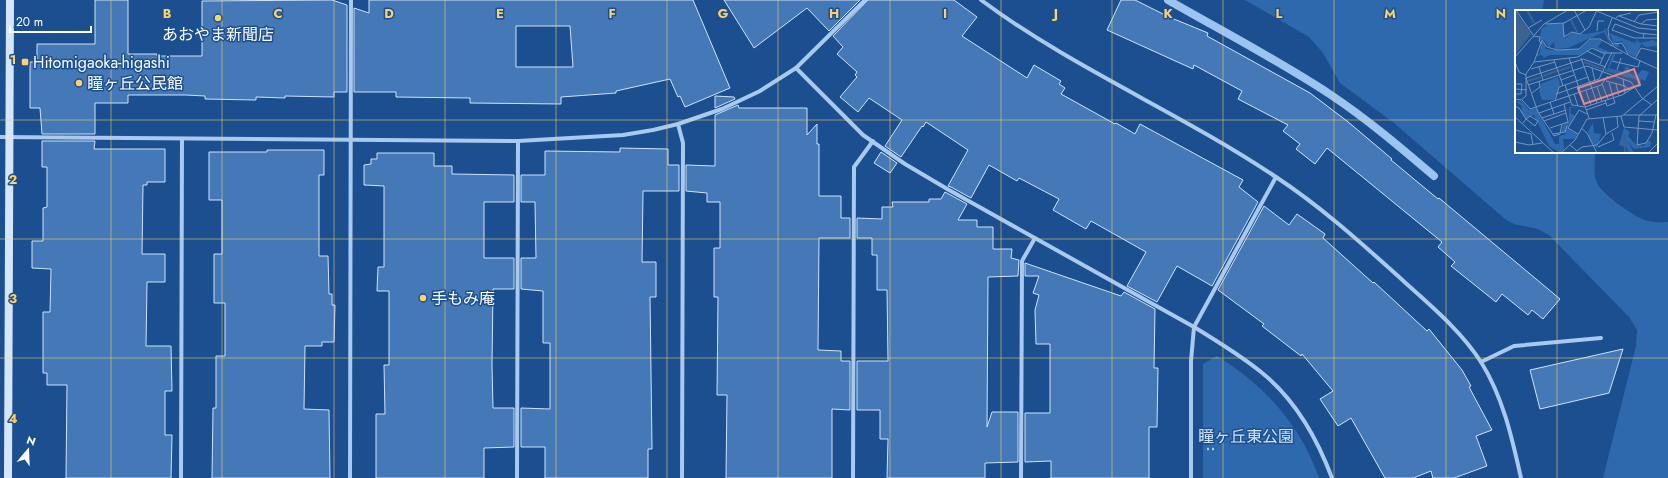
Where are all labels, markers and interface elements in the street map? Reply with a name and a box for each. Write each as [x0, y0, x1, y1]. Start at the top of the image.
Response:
text: B [163, 4, 172, 23]
text: C [273, 4, 283, 23]
text: D [384, 4, 394, 23]
text: E [496, 4, 504, 23]
text: F [608, 4, 616, 23]
text: G [718, 4, 729, 23]
text: H [829, 4, 839, 23]
text: I [943, 4, 947, 23]
text: J [1051, 4, 1058, 23]
text: K [1163, 4, 1173, 23]
text: L [1276, 4, 1283, 23]
text: M [1384, 4, 1396, 23]
text: N [1496, 4, 1506, 23]
scale bar [10, 8, 91, 34]
inset map [1515, 10, 1658, 153]
text: 20 m [16, 13, 43, 31]
marker: あおやま新聞店 [213, 13, 223, 23]
place label: あおやま新聞店 [162, 23, 274, 46]
text: 1 [10, 50, 16, 69]
place label: Hitomigaoka-higashi [33, 51, 170, 74]
marker: Hitomigaoka-higashi [20, 57, 30, 67]
place label: 瞳ヶ丘公民館 [87, 72, 183, 95]
marker: 瞳ヶ丘公民館 [74, 78, 84, 88]
text: 2 [9, 170, 17, 189]
place label: 手もみ庵 [431, 287, 495, 310]
text: 3 [9, 289, 17, 308]
marker: 手もみ庵 [418, 293, 428, 303]
text: 4 [8, 409, 18, 428]
park label: 瞳ヶ丘東公園 [1198, 425, 1294, 448]
north arrow [8, 430, 48, 470]
text: N [25, 432, 38, 450]

